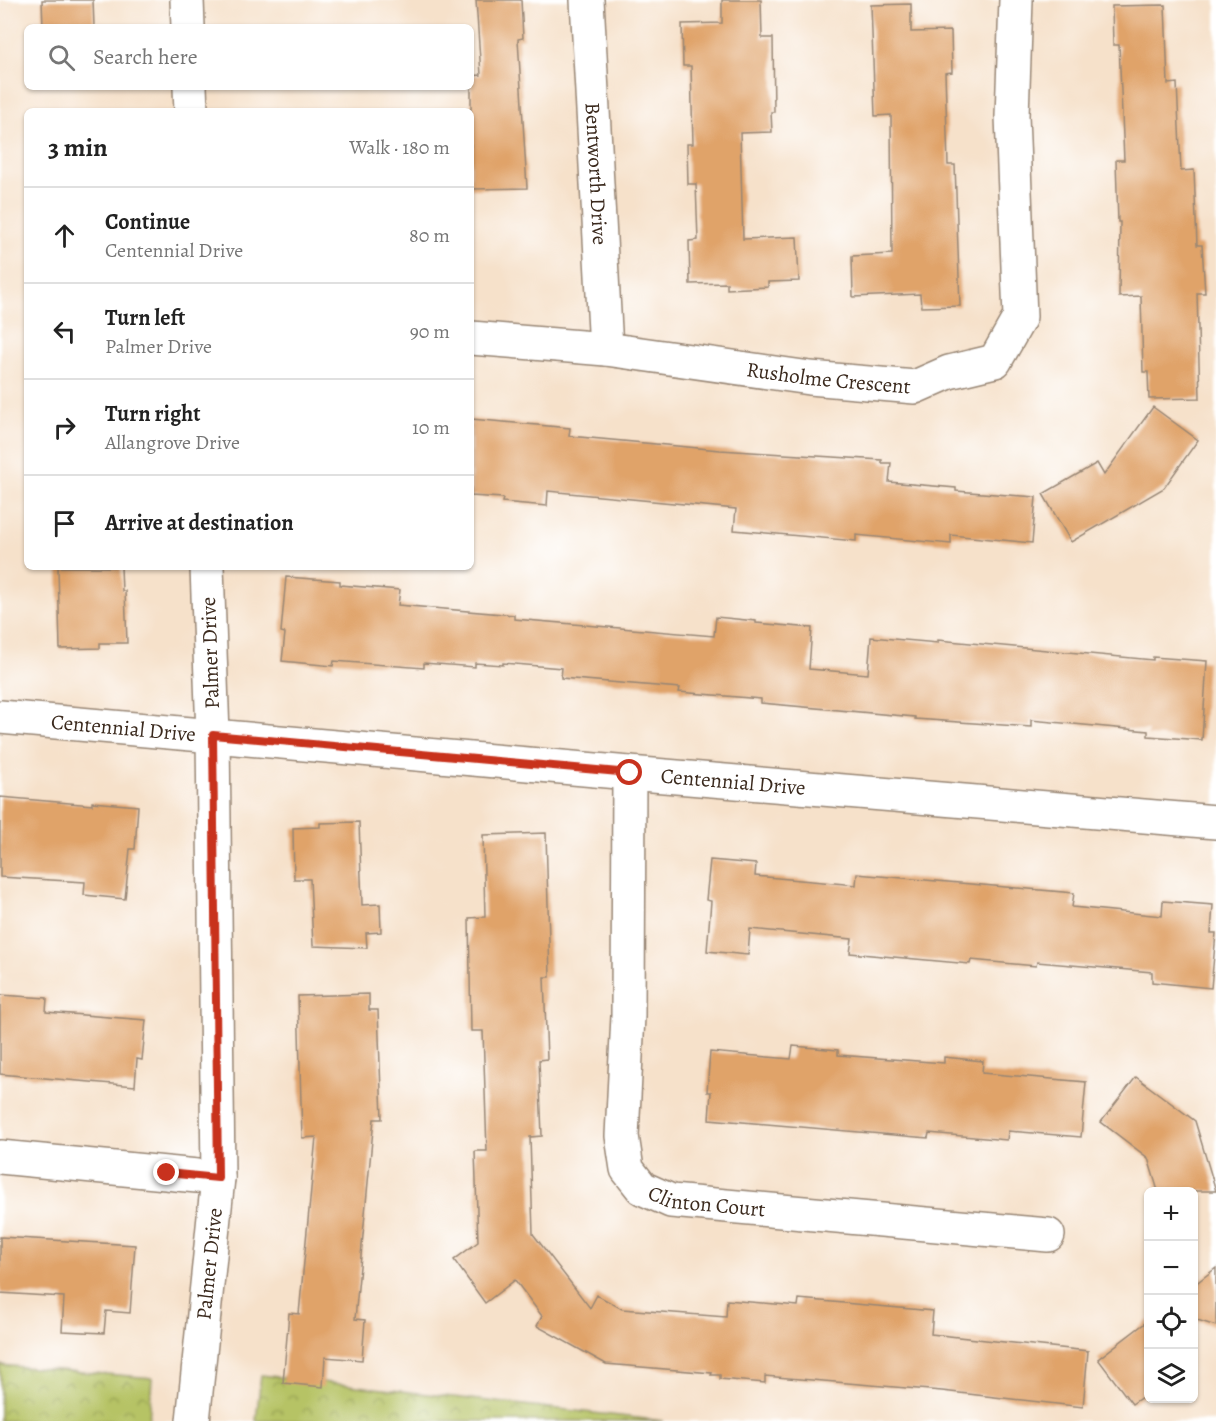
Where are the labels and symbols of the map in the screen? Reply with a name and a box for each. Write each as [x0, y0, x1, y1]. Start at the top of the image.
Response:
street label: Bentworth Drive [579, 102, 614, 246]
street label: Rusholme Crescent [745, 355, 912, 401]
street label: Palmer Drive [194, 596, 226, 710]
street label: Centennial Drive [50, 708, 197, 748]
route start [616, 759, 642, 785]
street label: Centennial Drive [660, 762, 807, 802]
route end [153, 1159, 179, 1185]
street label: Clinton Court [644, 1179, 767, 1223]
street label: Palmer Drive [189, 1206, 229, 1321]

